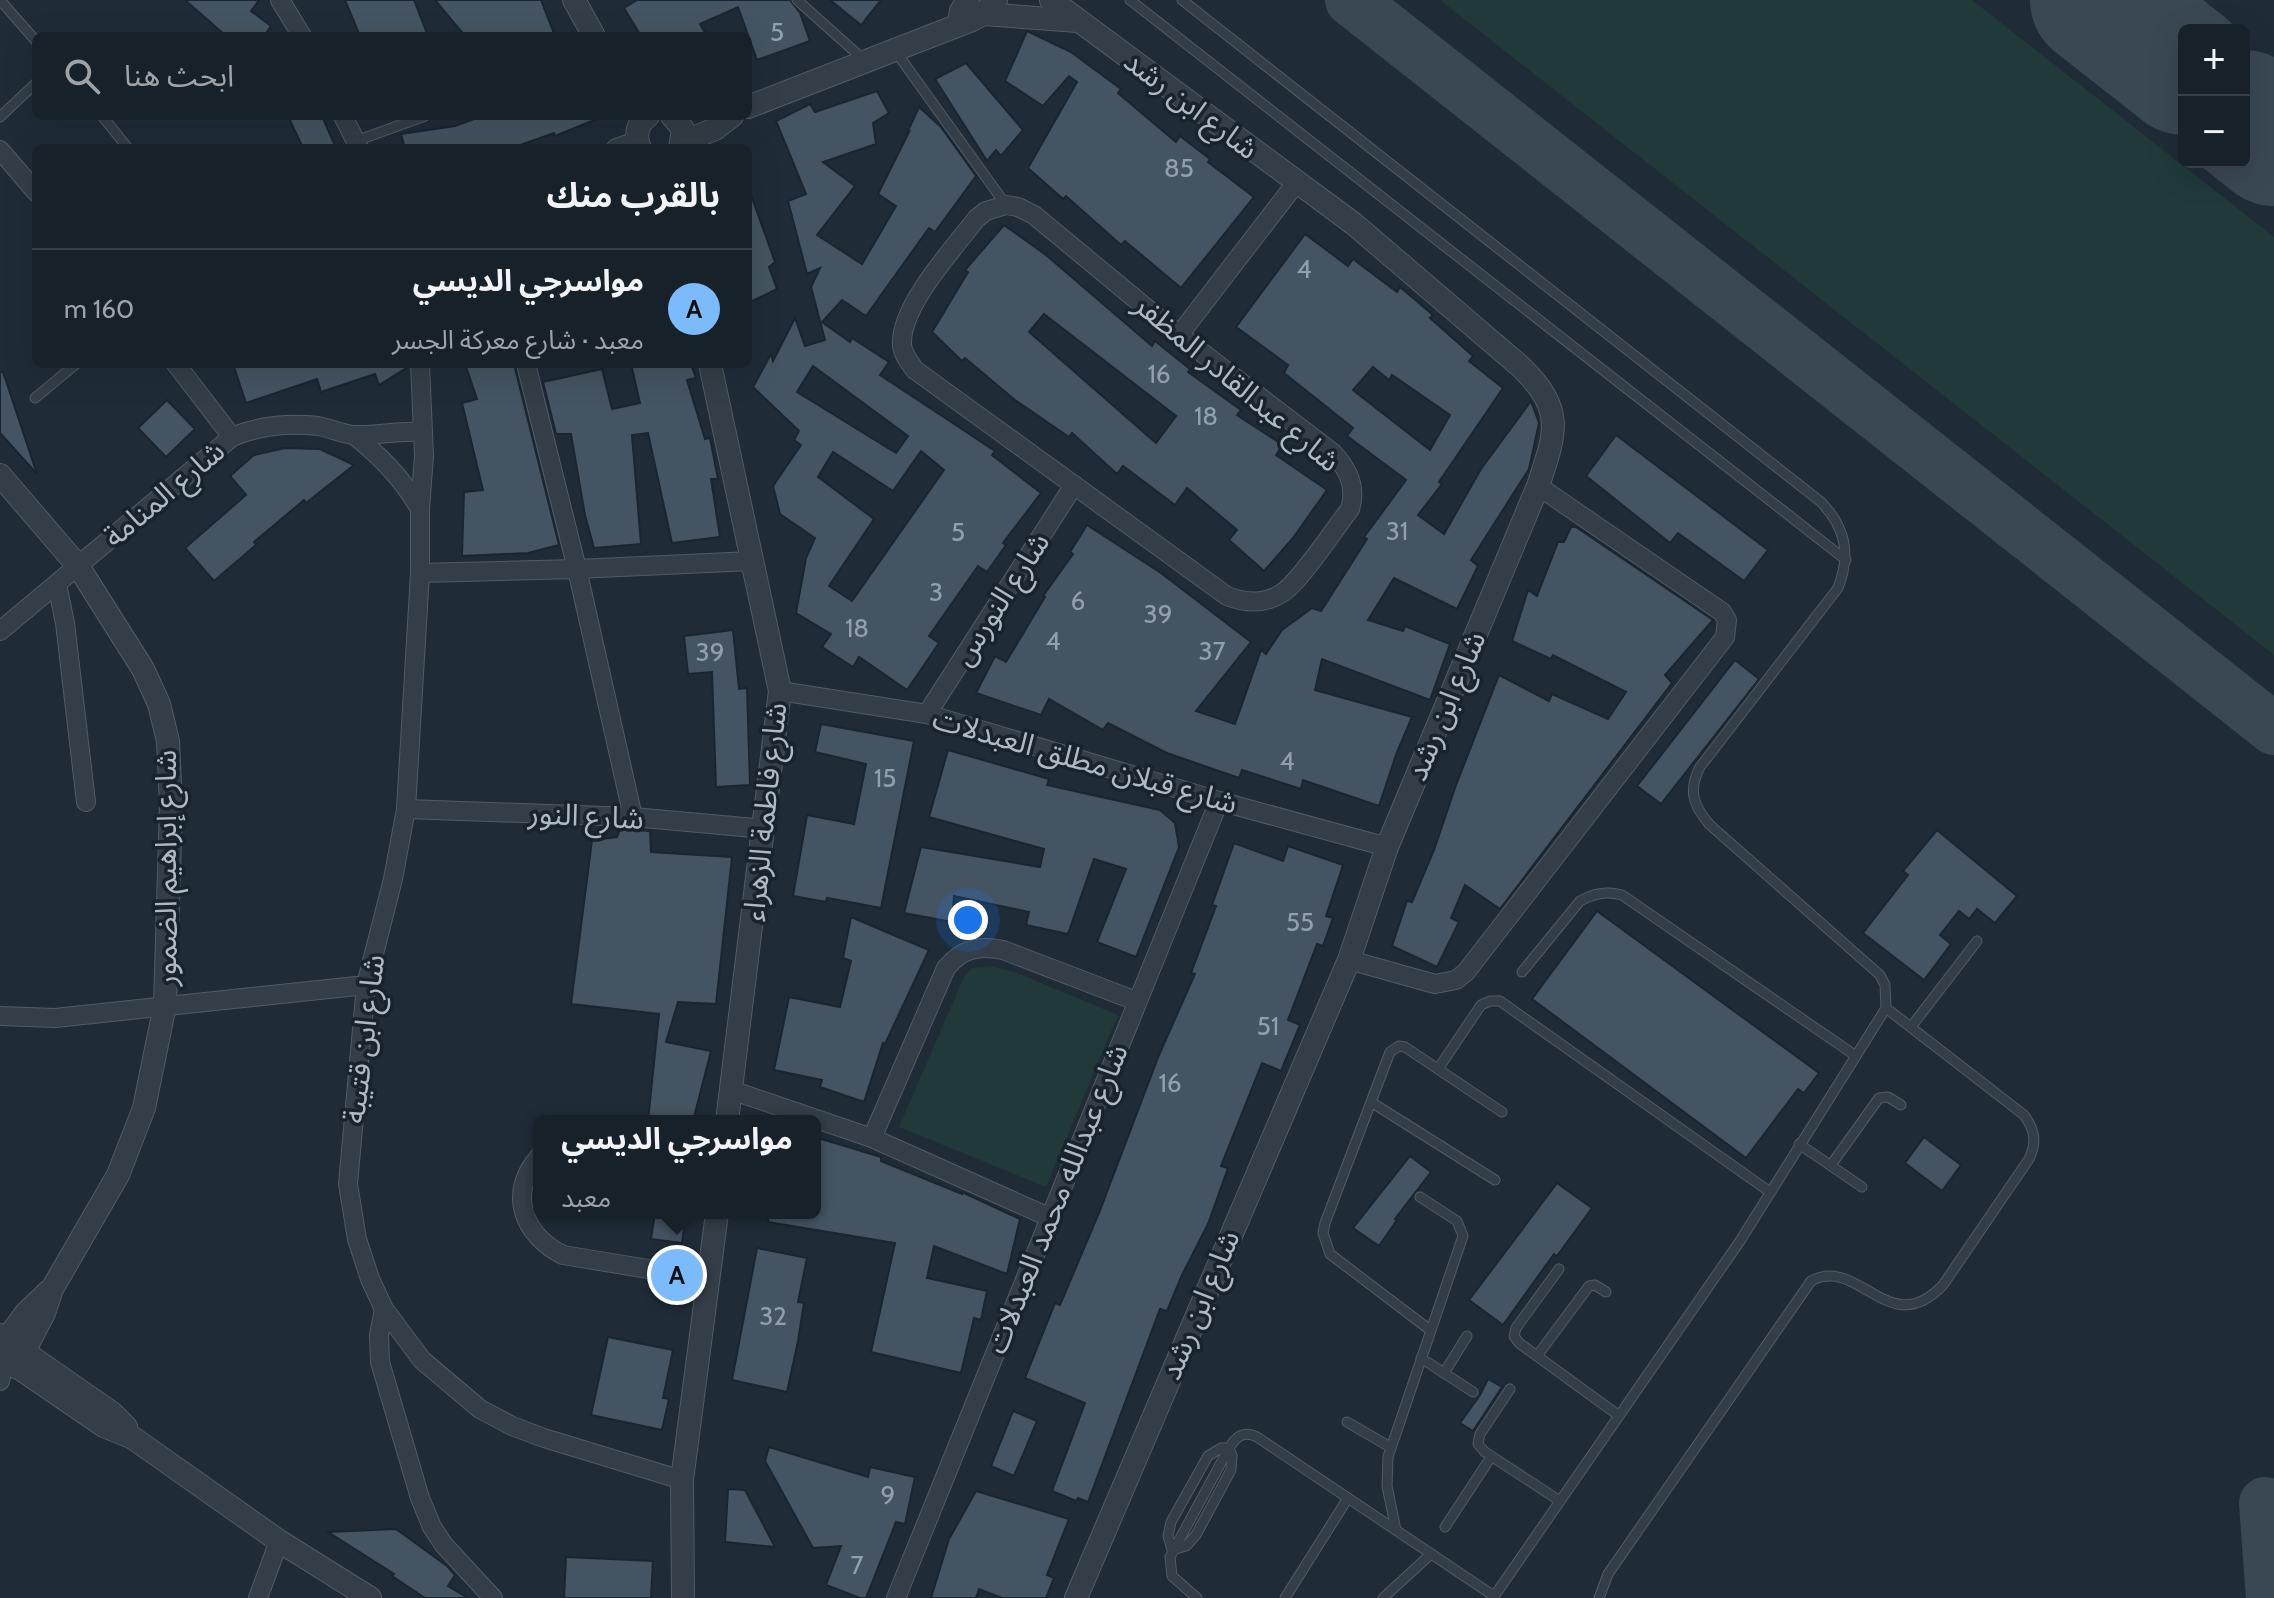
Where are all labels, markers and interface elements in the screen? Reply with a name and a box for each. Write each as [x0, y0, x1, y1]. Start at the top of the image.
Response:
house number: 5 [770, 16, 784, 48]
map controls [2178, 24, 2250, 168]
button: + [2178, 24, 2250, 96]
search box [32, 32, 752, 120]
street label: شارع ابن رشد [1114, 42, 1266, 170]
icon: search [60, 54, 104, 98]
text: ابحث هنا [124, 57, 234, 94]
button: − [2178, 96, 2250, 168]
house number: 85 [1164, 152, 1194, 184]
text: بالقرب منك [547, 174, 720, 216]
house number: 4 [1296, 253, 1312, 285]
text: مواسرجي الديسي [413, 262, 644, 299]
street label: شارع عبدالقادر المظفر [1123, 285, 1348, 483]
text: 160 m [64, 293, 134, 325]
text: A [686, 293, 702, 325]
text: معبد · شارع معركة الجسر [392, 324, 644, 356]
house number: 16 [1147, 358, 1171, 390]
house number: 18 [1194, 400, 1218, 432]
street label: شارع المنامة [96, 432, 234, 558]
house number: 31 [1386, 515, 1408, 547]
house number: 5 [951, 516, 965, 548]
street label: شارع النورس [944, 525, 1061, 674]
house number: 3 [929, 576, 943, 608]
house number: 6 [1071, 585, 1085, 617]
house number: 39 [1144, 598, 1172, 630]
house number: 18 [845, 612, 869, 644]
house number: 4 [1045, 625, 1061, 657]
street label: شارع ابن رشد [1398, 626, 1497, 788]
house number: 37 [1198, 635, 1226, 667]
house number: 39 [696, 636, 724, 668]
street label: شارع قبلان مطلق العبدلات [927, 699, 1242, 826]
street label: شارع فاطمة الزهراء [735, 701, 798, 924]
house number: 4 [1279, 745, 1295, 777]
street label: شارع إبراهيم الضمور [147, 750, 189, 987]
house number: 15 [874, 762, 896, 794]
street label: شارع النور [526, 794, 645, 841]
your location [948, 900, 988, 940]
house number: 55 [1286, 906, 1314, 938]
street label: شارع ابن قتيبة [335, 952, 396, 1126]
house number: 51 [1257, 1010, 1279, 1042]
street label: شارع عبدالله محمد العبدلات [977, 1039, 1139, 1361]
house number: 16 [1158, 1067, 1182, 1099]
popup [533, 1115, 821, 1219]
text: مواسرجي الديسي [561, 1120, 793, 1157]
text: معبد [561, 1182, 611, 1214]
street label: شارع ابن رشد [1152, 1225, 1251, 1387]
pin: A [651, 1245, 703, 1305]
house number: 32 [759, 1300, 787, 1332]
house number: 9 [881, 1479, 895, 1511]
house number: 7 [850, 1549, 864, 1581]

